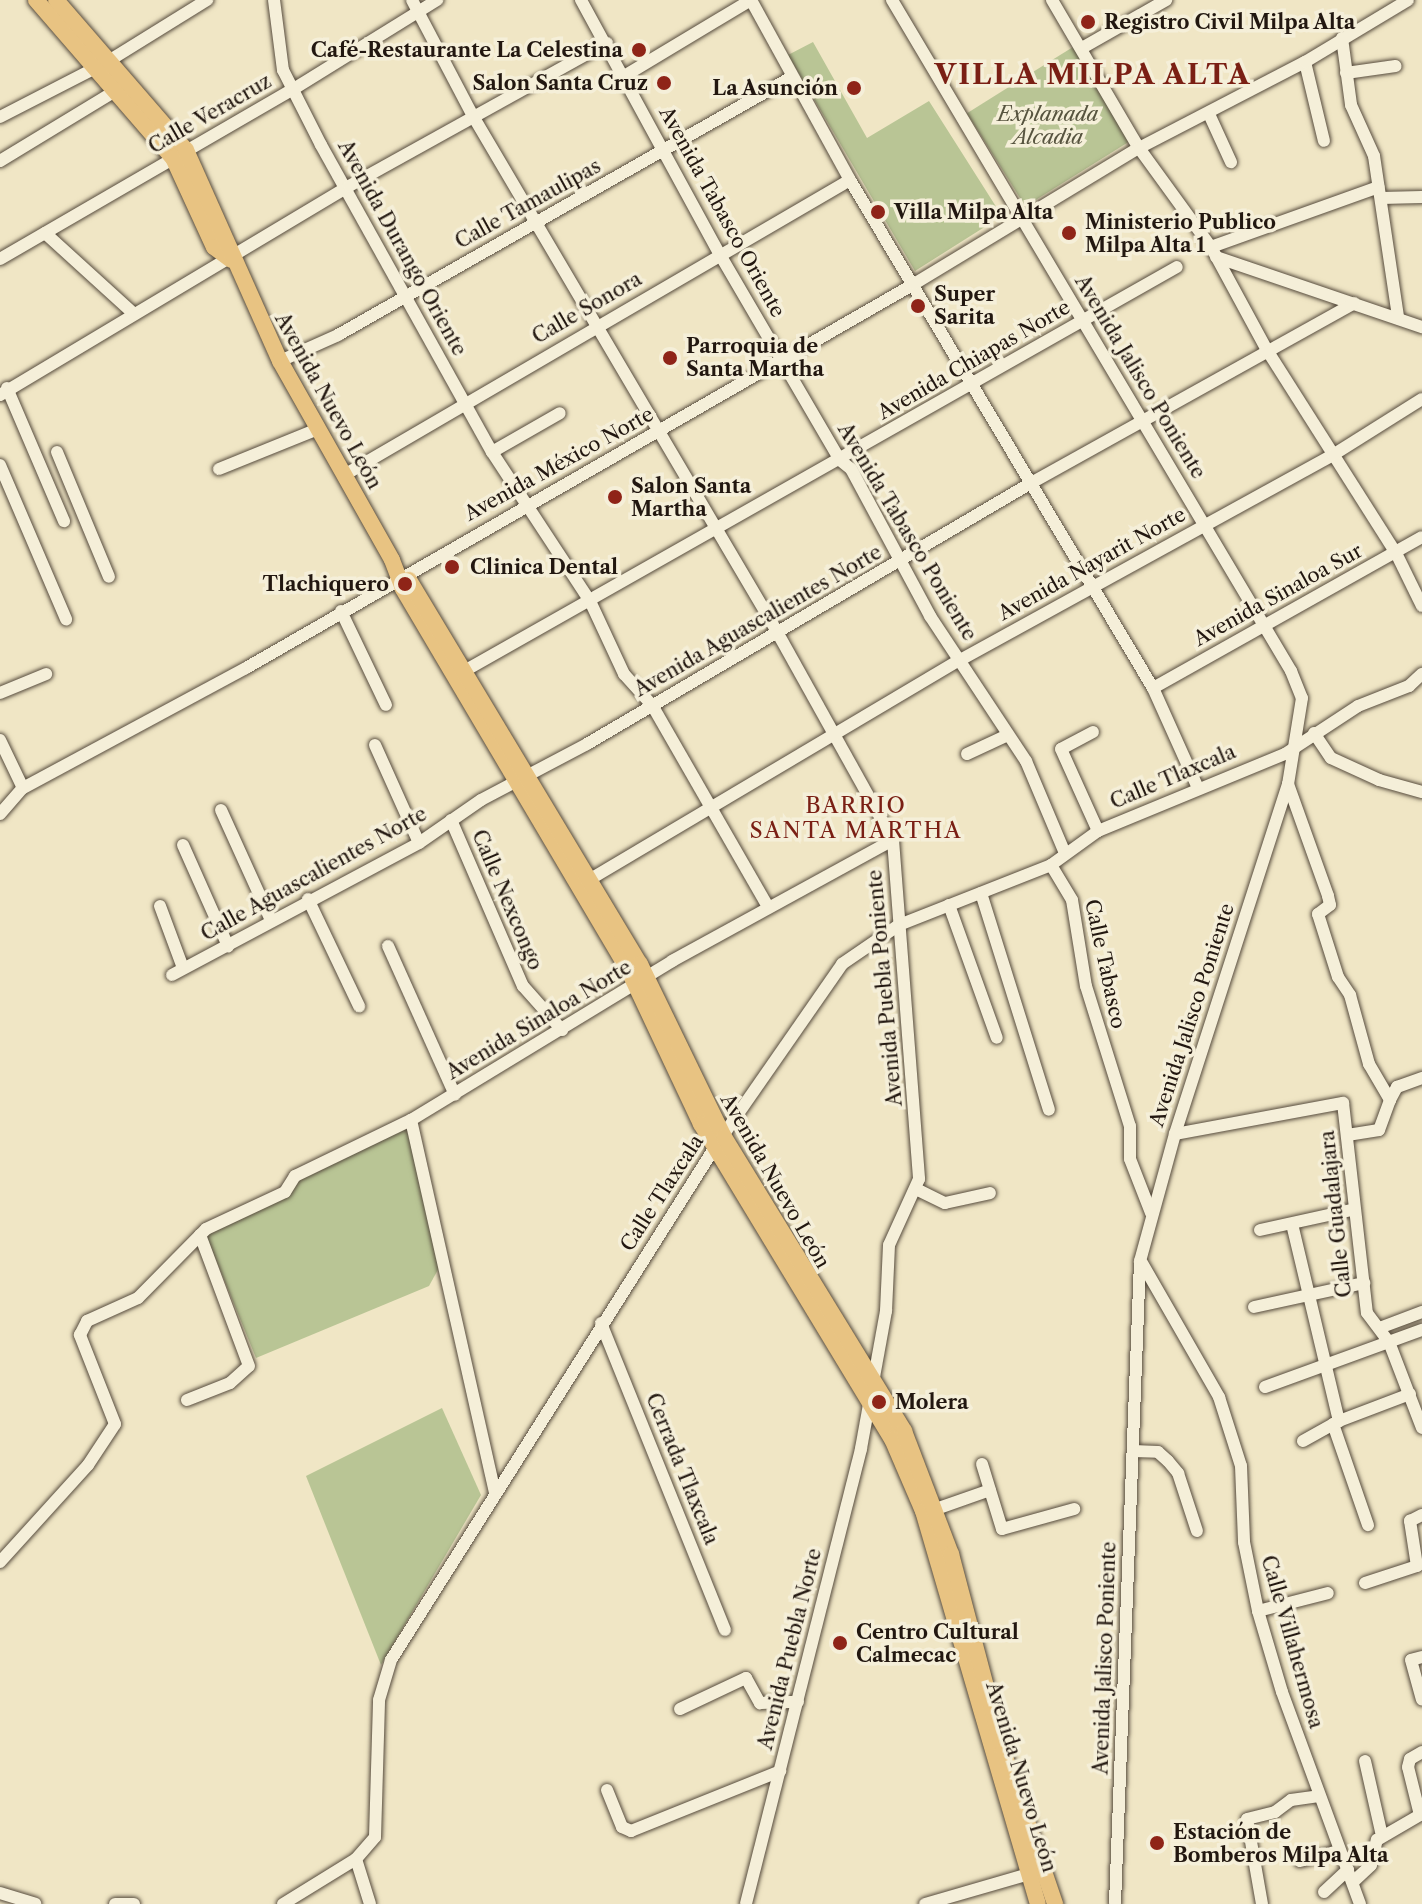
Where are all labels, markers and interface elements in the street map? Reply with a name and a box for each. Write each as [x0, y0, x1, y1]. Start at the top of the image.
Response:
place label: Registro Civil Milpa Alta [1104, 10, 1356, 34]
marker: Registro Civil Milpa Alta [1079, 13, 1097, 31]
place label: Café-Restaurante La Celestina [310, 38, 623, 62]
marker: Café-Restaurante La Celestina [630, 41, 648, 59]
district label: VILLA MILPA ALTA [933, 57, 1253, 91]
street label: Calle Veracruz [144, 69, 276, 159]
place label: Salon Santa Cruz [472, 71, 648, 95]
marker: Salon Santa Cruz [655, 74, 673, 92]
place label: La Asunción [711, 76, 838, 100]
marker: La Asunción [845, 79, 863, 97]
street label: Avenida Tabasco Oriente [654, 102, 790, 322]
park label: Explanada Alcadia [998, 102, 1098, 149]
street label: Avenida Durango Oriente [333, 136, 471, 360]
street label: Calle Tamaulipas [451, 154, 605, 254]
place label: Villa Milpa Alta [894, 200, 1055, 224]
marker: Villa Milpa Alta [869, 203, 887, 221]
place label: Ministerio Publico Milpa Alta 1 [1085, 210, 1276, 257]
marker: Ministerio Publico Milpa Alta 1 [1060, 224, 1078, 242]
street label: Calle Sonora [528, 267, 646, 349]
street label: Avenida Jalisco Poniente [1070, 271, 1210, 483]
place label: Super Sarita [934, 282, 995, 329]
street label: Avenida Chiapas Norte [874, 295, 1074, 425]
marker: Super Sarita [909, 297, 927, 315]
street label: Avenida Nuevo León [270, 309, 386, 493]
place label: Parroquia de Santa Martha [686, 334, 824, 381]
marker: Parroquia de Santa Martha [661, 349, 679, 367]
street label: Avenida México Norte [460, 402, 658, 526]
street label: Avenida Tabasco Poniente [832, 419, 982, 645]
place label: Salon Santa Martha [631, 474, 751, 521]
marker: Salon Santa Martha [606, 488, 624, 506]
street label: Avenida Nayarit Norte [994, 502, 1190, 626]
street label: Avenida Sinaloa Sur [1189, 539, 1367, 651]
street label: Avenida Aguascalientes Norte [630, 540, 886, 702]
place label: Clinica Dental [470, 555, 618, 579]
marker: Clinica Dental [441, 556, 463, 578]
place label: Tlachiquero [263, 572, 389, 596]
marker: Tlachiquero [396, 575, 414, 593]
street label: Calle Tlaxcala [1106, 740, 1240, 814]
district label: BARRIO SANTA MARTHA [749, 792, 963, 844]
street label: Calle Aguascalientes Norte [197, 802, 431, 946]
street label: Calle Nexcongo [467, 826, 547, 974]
street label: Avenida Puebla Poniente [863, 868, 907, 1108]
street label: Calle Tabasco [1080, 897, 1130, 1031]
street label: Avenida Jalisco Poniente [1145, 900, 1239, 1130]
street label: Avenida Sinaloa Norte [442, 955, 636, 1085]
street label: Avenida Nuevo León [715, 1089, 835, 1273]
street label: Calle Guadalajara [1315, 1129, 1357, 1299]
street label: Calle Tlaxcala [615, 1130, 709, 1256]
street label: Cerrada Tlaxcala [640, 1389, 724, 1549]
place label: Molera [895, 1390, 969, 1414]
marker: Molera [870, 1393, 888, 1411]
street label: Avenida Jalisco Poniente [1089, 1541, 1121, 1775]
street label: Avenida Puebla Norte [753, 1546, 827, 1752]
street label: Calle Villahermosa [1256, 1552, 1328, 1732]
place label: Centro Cultural Calmecac [856, 1620, 1019, 1667]
marker: Centro Cultural Calmecac [831, 1634, 849, 1652]
street label: Avenida Nuevo León [981, 1679, 1061, 1875]
place label: Estación de Bomberos Milpa Alta [1173, 1820, 1390, 1867]
marker: Estación de Bomberos Milpa Alta [1148, 1834, 1166, 1852]

